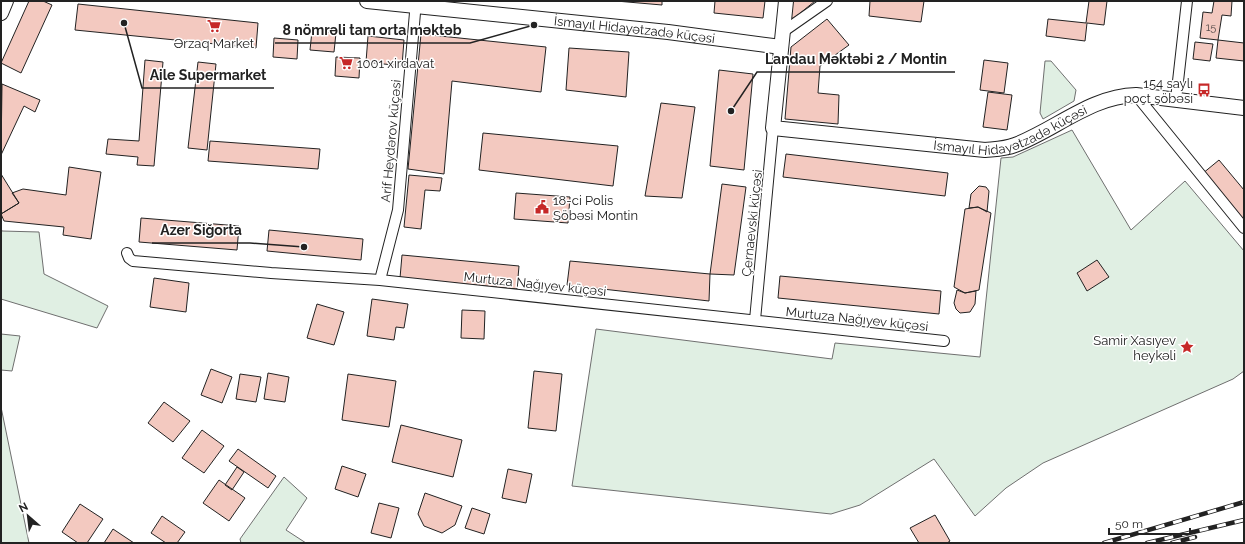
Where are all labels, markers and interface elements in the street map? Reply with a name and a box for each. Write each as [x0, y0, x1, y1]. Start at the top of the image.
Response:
street label: İsmayıl Hidayətzadə küçəsi [553, 12, 716, 46]
callout: 8 nömrəli tam orta məktəb [275, 17, 470, 43]
supermarket icon: Ərzaq Market [206, 18, 222, 34]
house number: 15 [1206, 21, 1216, 34]
text: 8 nömrəli tam orta məktəb [282, 22, 462, 38]
place label: Ərzaq Market [174, 36, 255, 51]
callout: Landau Məktəbi 2 / Montin [757, 46, 955, 72]
text: Landau Məktəbi 2 / Montin [765, 51, 947, 67]
supermarket icon: 1001 xirdavat [338, 55, 354, 71]
place label: 1001 xirdavat [357, 56, 435, 71]
callout: Aile Supermarket [142, 62, 274, 88]
text: Aile Supermarket [150, 67, 267, 83]
place label: 154 saylı poçt şöbəsi [1124, 76, 1193, 106]
street label: Arif Heydərov küçəsi [378, 79, 404, 203]
bus stop icon: 154 saylı poçt şöbəsi [1196, 82, 1212, 98]
street label: İsmayıl Hidayətzadə küçəsi [933, 102, 1089, 158]
street label: Çernaevski küçəsi [739, 169, 765, 277]
place label: 18-ci Polis Şöbəsi Montin [553, 193, 638, 223]
public building icon: 18-ci Polis Şöbəsi Montin [534, 199, 550, 215]
callout: Azer Siğorta [152, 217, 250, 243]
text: Azer Siğorta [160, 222, 242, 238]
street label: Murtuza Nağıyev küçəsi [463, 269, 607, 299]
street label: Murtuza Nağıyev küçəsi [785, 304, 929, 334]
place label: Samir Xasıyev heykəli [1093, 333, 1176, 363]
place icon: Samir Xasıyev heykəli [1179, 339, 1195, 355]
north arrow [8, 496, 48, 536]
text: N [17, 500, 30, 515]
scale bar [1109, 510, 1190, 536]
text: 50 m [1115, 517, 1143, 531]

